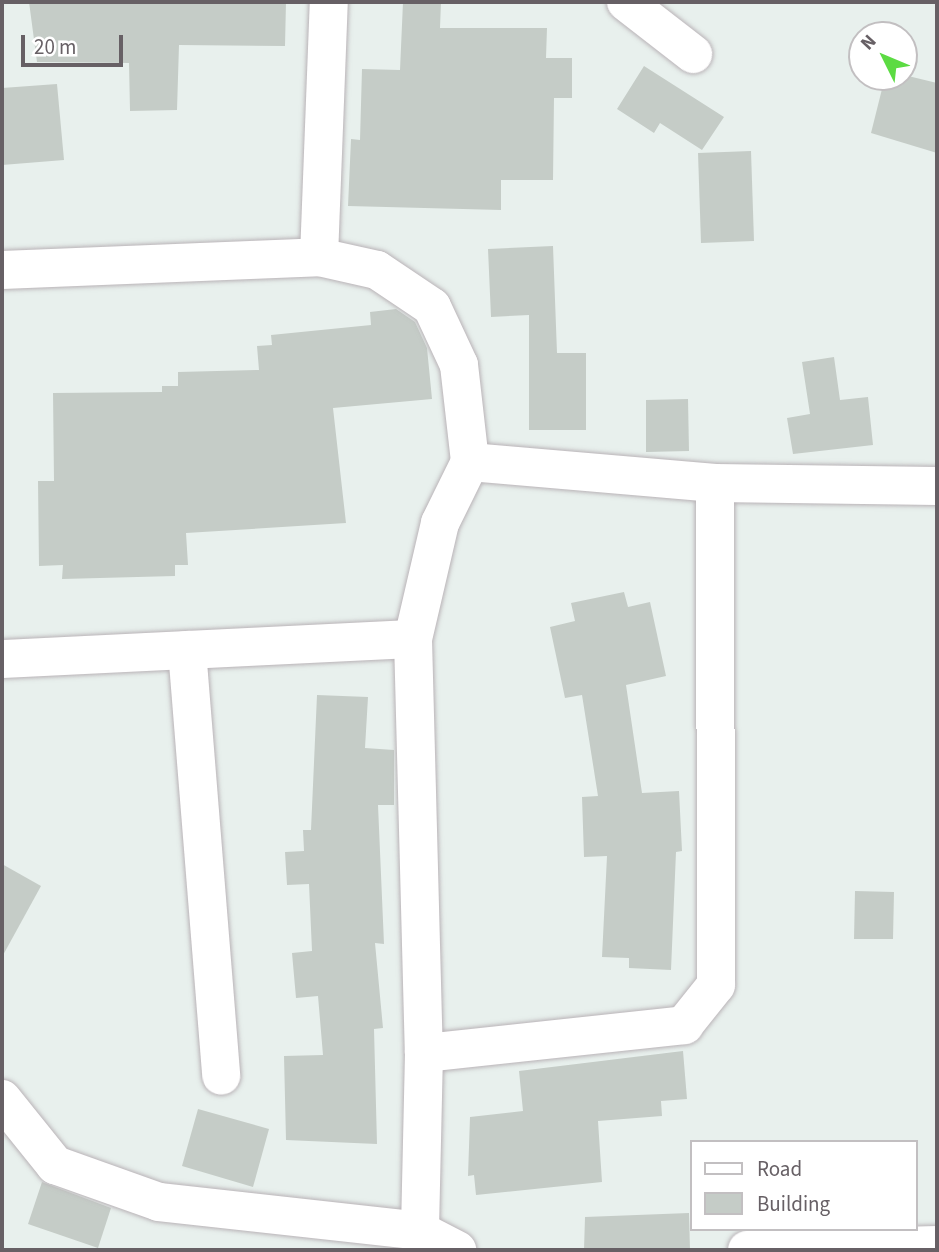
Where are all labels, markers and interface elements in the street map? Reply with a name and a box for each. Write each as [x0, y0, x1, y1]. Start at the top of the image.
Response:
scale bar [24, 21, 126, 65]
north arrow [848, 21, 918, 91]
text: N [855, 29, 883, 57]
text: 20 m [34, 32, 76, 62]
legend [690, 1140, 918, 1231]
text: Road [757, 1154, 802, 1184]
text: Building [757, 1189, 830, 1219]

